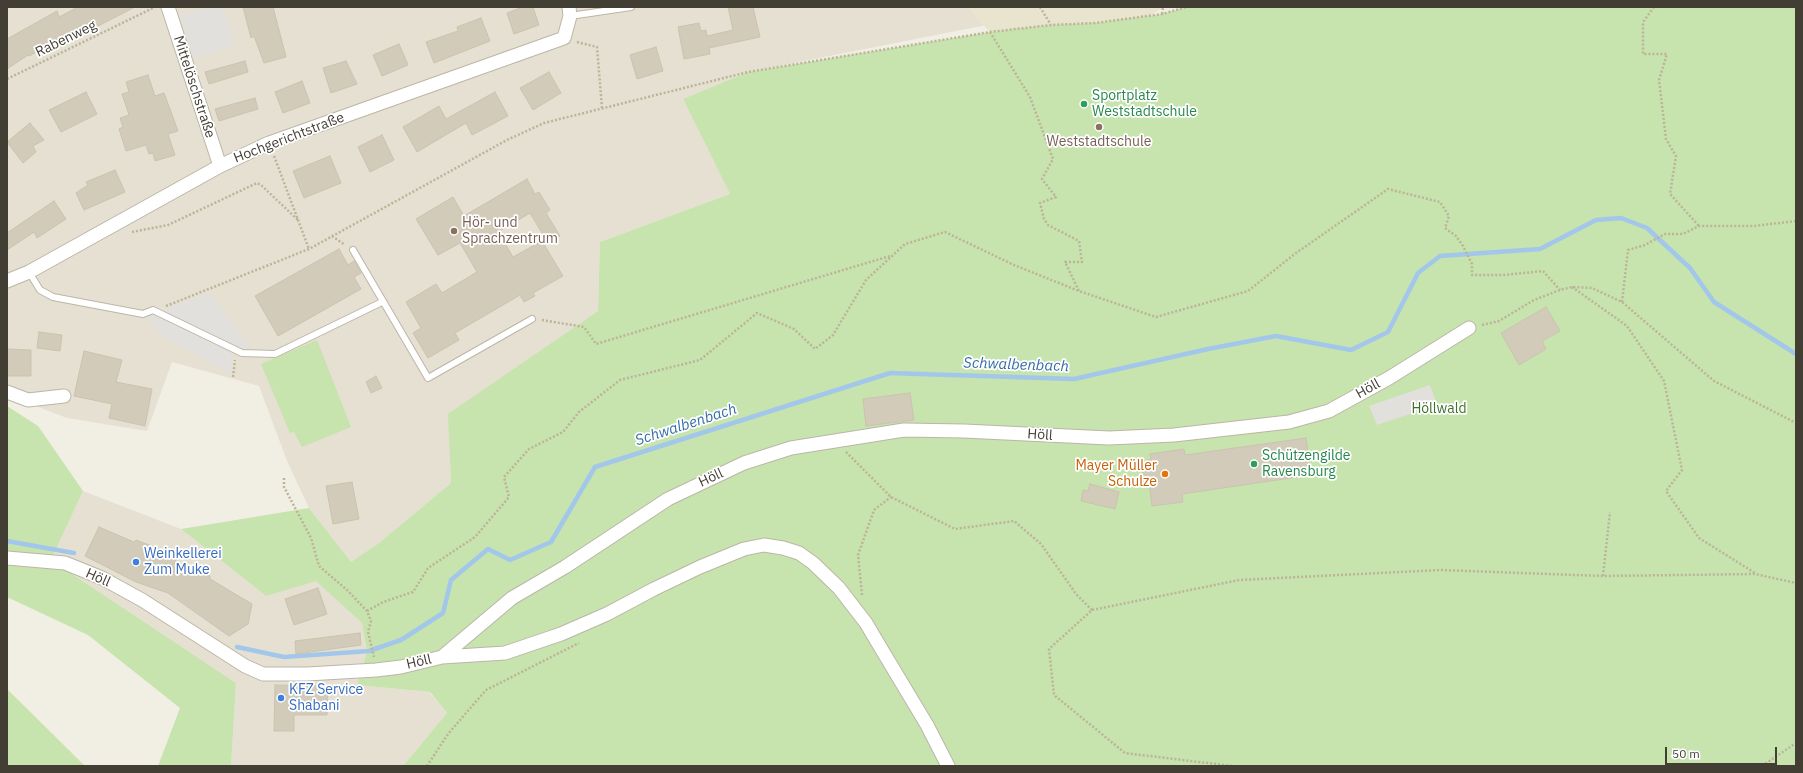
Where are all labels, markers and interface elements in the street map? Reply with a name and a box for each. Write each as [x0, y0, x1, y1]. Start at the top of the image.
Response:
street label: Rabenweg [33, 17, 99, 61]
street label: Mittelöschstraße [170, 34, 218, 140]
place label: Sportplatz Weststadtschule [1092, 88, 1197, 120]
marker: Sportplatz Weststadtschule [1079, 99, 1089, 109]
street label: Hochgerichtstraße [231, 109, 347, 167]
marker: Weststadtschule [1094, 122, 1104, 132]
place label: Weststadtschule [1047, 134, 1151, 150]
place label: Hör- und Sprachzentrum [462, 215, 558, 248]
marker: Hör- und Sprachzentrum [449, 226, 459, 236]
water label: Schwalbenbach [963, 354, 1069, 376]
street label: Höll [1353, 376, 1383, 402]
water label: Schwalbenbach [633, 400, 739, 450]
park label: Höllwald [1411, 401, 1467, 417]
street label: Höll [1027, 426, 1053, 444]
place label: Schützengilde Ravensburg [1262, 448, 1350, 480]
place label: Mayer Müller Schulze [1075, 458, 1157, 490]
marker: Schützengilde Ravensburg [1249, 459, 1259, 469]
street label: Höll [696, 465, 726, 491]
marker: Mayer Müller Schulze [1160, 469, 1170, 479]
place label: Weinkellerei Zum Muke [144, 546, 222, 578]
marker: Weinkellerei Zum Muke [131, 557, 141, 567]
street label: Höll [83, 565, 113, 591]
street label: Höll [405, 651, 433, 673]
place label: KFZ Service Shabani [289, 682, 363, 714]
marker: KFZ Service Shabani [276, 693, 286, 703]
scale bar [1667, 739, 1779, 765]
text: 50 m [1672, 746, 1700, 761]

